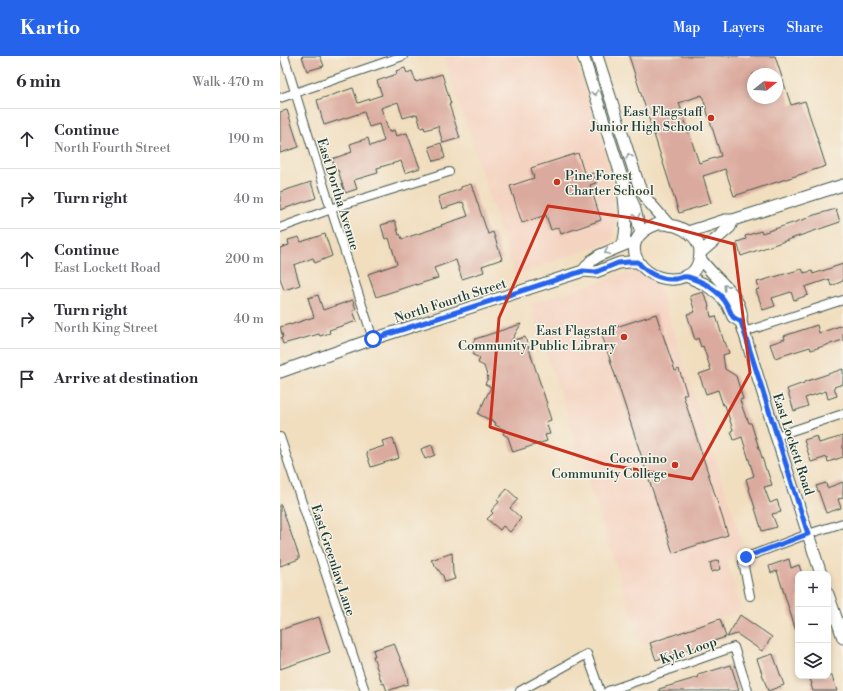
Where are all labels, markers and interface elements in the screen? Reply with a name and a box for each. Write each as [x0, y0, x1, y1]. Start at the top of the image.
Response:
text: Kartio [20, 16, 80, 40]
text: Map [673, 19, 700, 37]
text: Layers [722, 19, 765, 37]
text: Share [787, 19, 823, 37]
north arrow [747, 68, 783, 104]
text: 6 min [16, 71, 61, 93]
text: Walk · 470 m [192, 74, 264, 90]
one-way arrow [590, 89, 599, 96]
place label: East Flagstaff Junior High School [589, 104, 704, 135]
marker: East Flagstaff Junior High School [706, 113, 716, 123]
text: Continue [54, 121, 119, 140]
icon: ahead [16, 128, 38, 150]
text: 190 m [228, 131, 264, 147]
street label: East Dortha Avenue [313, 136, 363, 253]
text: North Fourth Street [54, 140, 171, 156]
one-way arrow [625, 153, 634, 160]
place label: Pine Forest Charter School [565, 168, 654, 199]
marker: Pine Forest Charter School [552, 177, 562, 187]
icon: right [16, 188, 38, 210]
text: Turn right [54, 189, 128, 208]
text: 40 m [234, 191, 264, 207]
one-way arrow [632, 213, 640, 219]
text: Continue [54, 241, 119, 260]
one-way arrow [604, 247, 611, 255]
icon: ahead [16, 248, 38, 270]
text: 200 m [225, 251, 264, 267]
text: East Lockett Road [54, 260, 160, 276]
street label: North Fourth Street [392, 275, 509, 327]
one-way arrow [724, 284, 731, 292]
text: Turn right [54, 301, 128, 320]
icon: right [16, 308, 38, 330]
text: 40 m [234, 311, 264, 327]
text: North King Street [54, 320, 158, 336]
place label: East Flagstaff Community Public Library [458, 323, 617, 354]
route start [364, 330, 382, 348]
marker: East Flagstaff Community Public Library [619, 332, 629, 342]
icon: arrive [16, 368, 38, 390]
text: Arrive at destination [54, 369, 198, 388]
street label: East Lockett Road [769, 391, 817, 498]
place label: Coconino Community College [551, 451, 667, 482]
marker: Coconino Community College [670, 460, 680, 470]
street label: East Greenlaw Lane [308, 503, 359, 618]
route end [737, 548, 755, 566]
map controls [795, 571, 831, 679]
button: + [795, 571, 831, 607]
button: − [795, 607, 831, 643]
street label: Kyle Loop [658, 634, 719, 668]
button: layers [795, 643, 831, 679]

